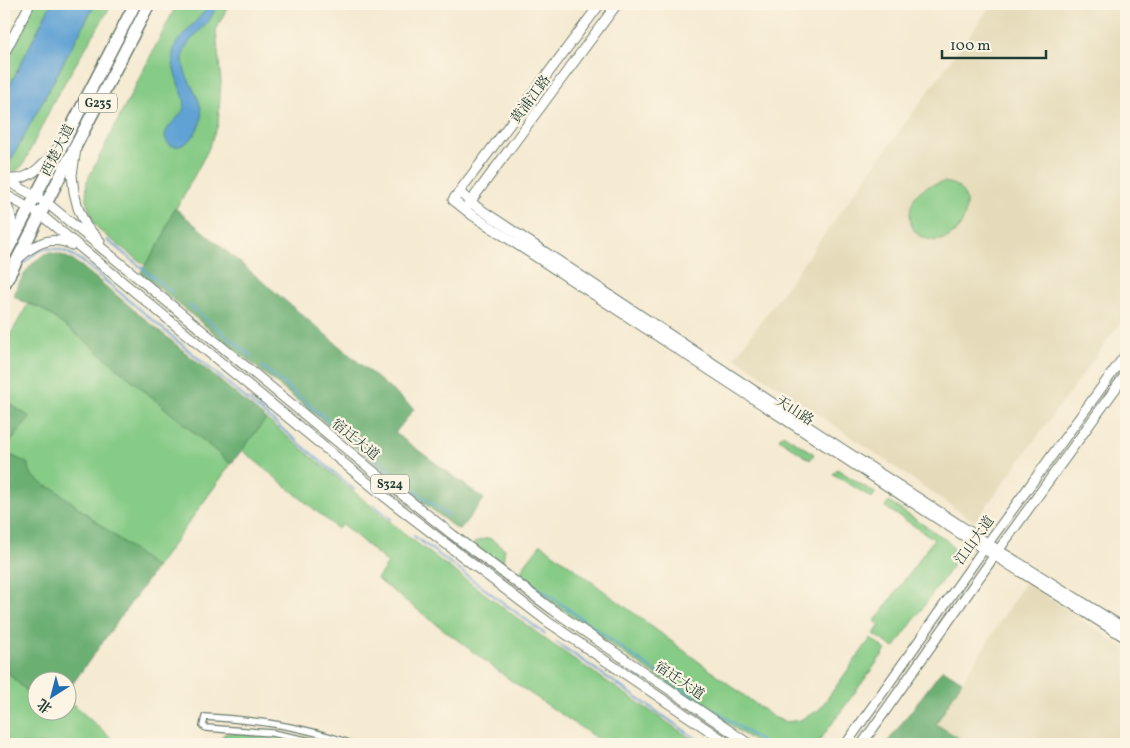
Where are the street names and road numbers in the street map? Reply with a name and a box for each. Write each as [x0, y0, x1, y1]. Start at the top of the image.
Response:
street label: 黄浦江路 [507, 72, 556, 128]
road number: G235 [79, 94, 117, 112]
street label: 西楚大道 [37, 121, 80, 180]
street label: 天山路 [771, 392, 817, 431]
street label: 宿迁大道 [327, 415, 383, 465]
road number: S324 [371, 474, 409, 494]
street label: 江山大道 [951, 513, 999, 569]
street label: 宿迁大道 [651, 658, 708, 705]

